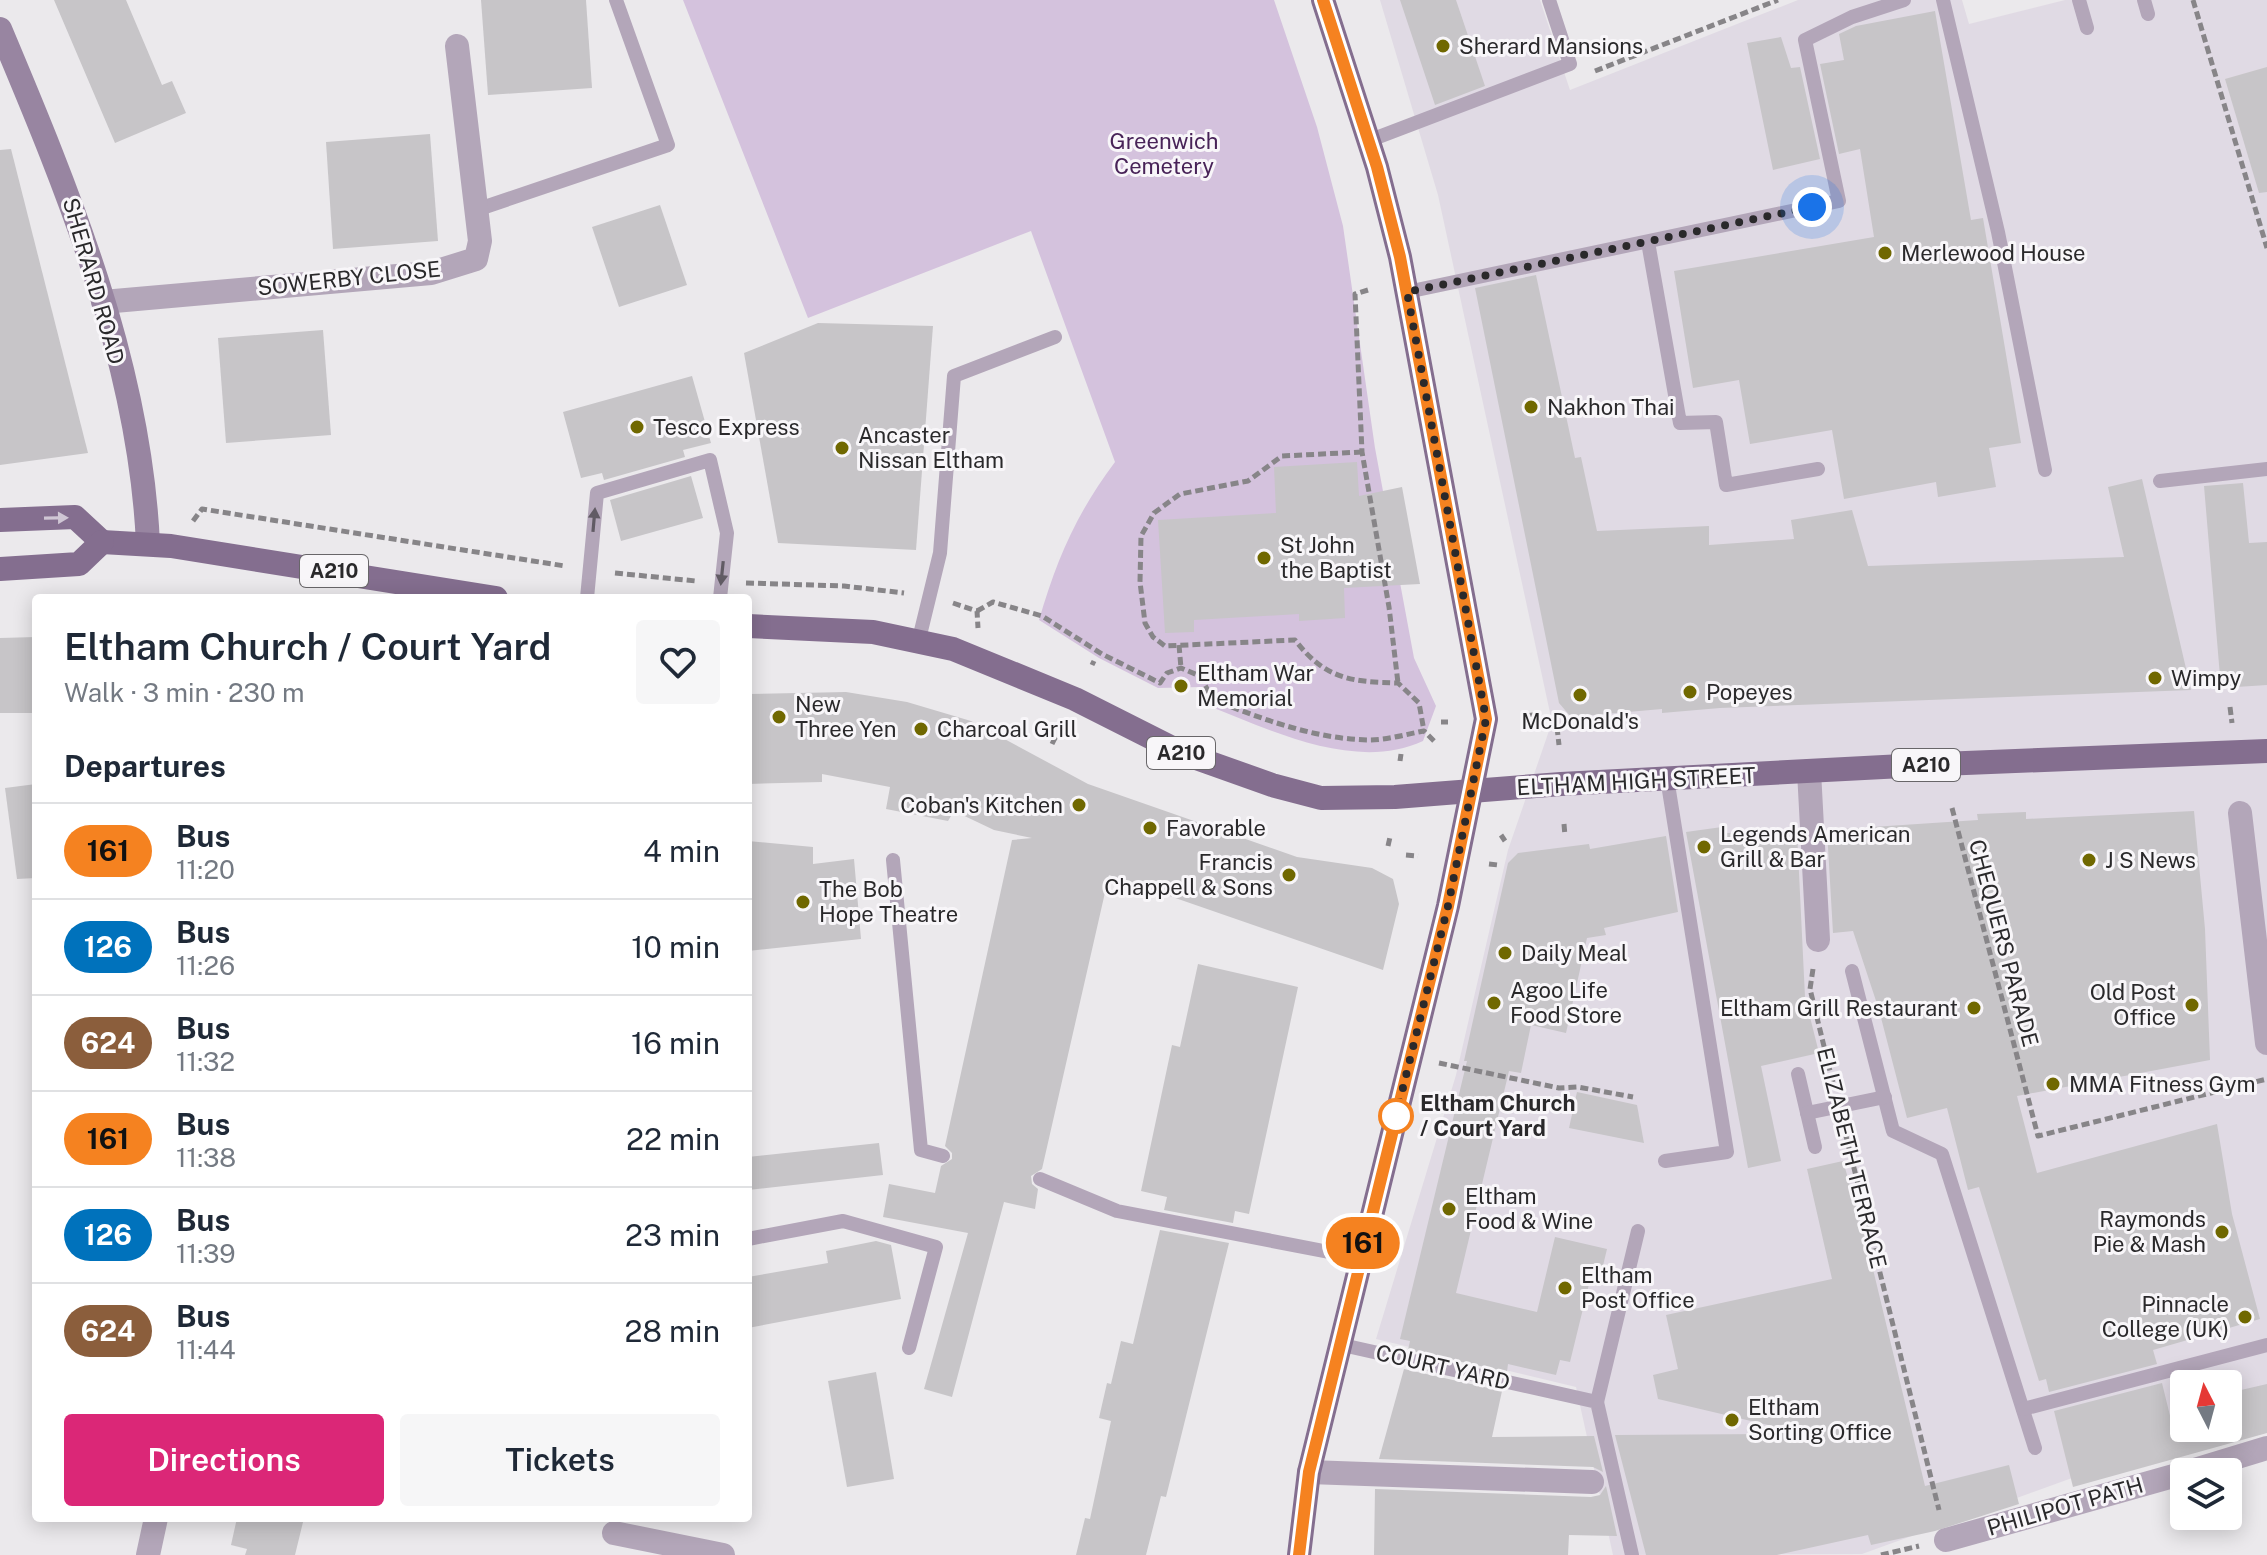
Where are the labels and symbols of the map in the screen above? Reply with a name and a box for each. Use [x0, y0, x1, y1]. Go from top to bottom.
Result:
place label: Sherard Mansions [1459, 33, 1643, 59]
marker: Sherard Mansions [1434, 37, 1452, 55]
park label: Greenwich Cemetery [1110, 128, 1218, 179]
your location [1792, 187, 1832, 227]
street label: SHERARD ROAD [58, 195, 130, 367]
place label: Merlewood House [1901, 240, 2086, 266]
marker: Merlewood House [1876, 244, 1894, 262]
street label: SOWERBY CLOSE [256, 255, 442, 301]
place label: Nakhon Thai [1547, 394, 1675, 420]
marker: Nakhon Thai [1522, 398, 1540, 416]
place label: Tesco Express [653, 414, 800, 440]
marker: Tesco Express [628, 418, 646, 436]
place label: Ancaster Nissan Eltham [858, 422, 1004, 473]
marker: Ancaster Nissan Eltham [833, 439, 851, 457]
one-way arrow [588, 507, 601, 532]
one-way arrow [44, 511, 69, 524]
place label: St John the Baptist [1280, 532, 1392, 583]
marker: St John the Baptist [1255, 549, 1273, 567]
road number: A210 [300, 555, 368, 587]
one-way arrow [716, 561, 729, 586]
place label: Eltham War Memorial [1197, 660, 1314, 711]
place label: Wimpy [2171, 665, 2242, 691]
marker: Wimpy [2146, 669, 2164, 687]
marker: Eltham War Memorial [1172, 677, 1190, 695]
place label: Popeyes [1706, 679, 1793, 705]
marker: Popeyes [1681, 683, 1699, 701]
marker: McDonald's [1571, 686, 1589, 704]
place label: New Three Yen [795, 691, 896, 742]
marker: New Three Yen [770, 708, 788, 726]
place label: McDonald's [1521, 708, 1639, 734]
place label: Charcoal Grill [937, 716, 1077, 742]
marker: Charcoal Grill [912, 720, 930, 738]
road number: A210 [1147, 737, 1215, 769]
road number: A210 [1892, 749, 1960, 781]
street label: ELTHAM HIGH STREET [1516, 762, 1756, 800]
place label: Coban's Kitchen [900, 792, 1063, 818]
marker: Coban's Kitchen [1070, 796, 1088, 814]
place label: Favorable [1166, 815, 1266, 841]
marker: Favorable [1141, 819, 1159, 837]
place label: Legends American Grill & Bar [1720, 821, 1911, 872]
street label: CHEQUERS PARADE [1964, 837, 2044, 1049]
marker: Legends American Grill & Bar [1695, 838, 1713, 856]
place label: J S News [2105, 847, 2196, 873]
place label: Francis Chappell & Sons [1104, 849, 1273, 900]
marker: J S News [2080, 851, 2098, 869]
marker: Francis Chappell & Sons [1280, 866, 1298, 884]
place label: The Bob Hope Theatre [819, 876, 958, 927]
marker: The Bob Hope Theatre [794, 893, 812, 911]
place label: Daily Meal [1521, 940, 1628, 966]
marker: Daily Meal [1496, 944, 1514, 962]
place label: Agoo Life Food Store [1510, 977, 1622, 1028]
place label: Old Post Office [2090, 979, 2176, 1030]
marker: Agoo Life Food Store [1485, 994, 1503, 1012]
place label: Eltham Grill Restaurant [1720, 995, 1958, 1021]
marker: Old Post Office [2183, 996, 2201, 1014]
marker: Eltham Grill Restaurant [1965, 999, 1983, 1017]
street label: ELIZABETH TERRACE [1812, 1045, 1892, 1271]
place label: MMA Fitness Gym [2069, 1071, 2256, 1097]
marker: MMA Fitness Gym [2044, 1075, 2062, 1093]
place label: Eltham Church / Court Yard [1420, 1090, 1576, 1141]
marker: Eltham Church / Court Yard [1379, 1099, 1413, 1133]
place label: Eltham Food & Wine [1465, 1183, 1593, 1234]
marker: Eltham Food & Wine [1440, 1200, 1458, 1218]
place label: Raymonds Pie & Mash [2093, 1206, 2206, 1257]
line badge: 161 [1317, 1217, 1409, 1269]
marker: Raymonds Pie & Mash [2213, 1223, 2231, 1241]
place label: Eltham Post Office [1581, 1262, 1695, 1313]
marker: Eltham Post Office [1556, 1279, 1574, 1297]
place label: Pinnacle College (UK) [2102, 1291, 2229, 1342]
marker: Pinnacle College (UK) [2236, 1308, 2254, 1326]
street label: COURT YARD [1373, 1339, 1513, 1395]
north arrow [2170, 1370, 2242, 1442]
place label: Eltham Sorting Office [1748, 1394, 1892, 1445]
marker: Eltham Sorting Office [1723, 1411, 1741, 1429]
street label: PHILIPOT PATH [1984, 1471, 2146, 1541]

